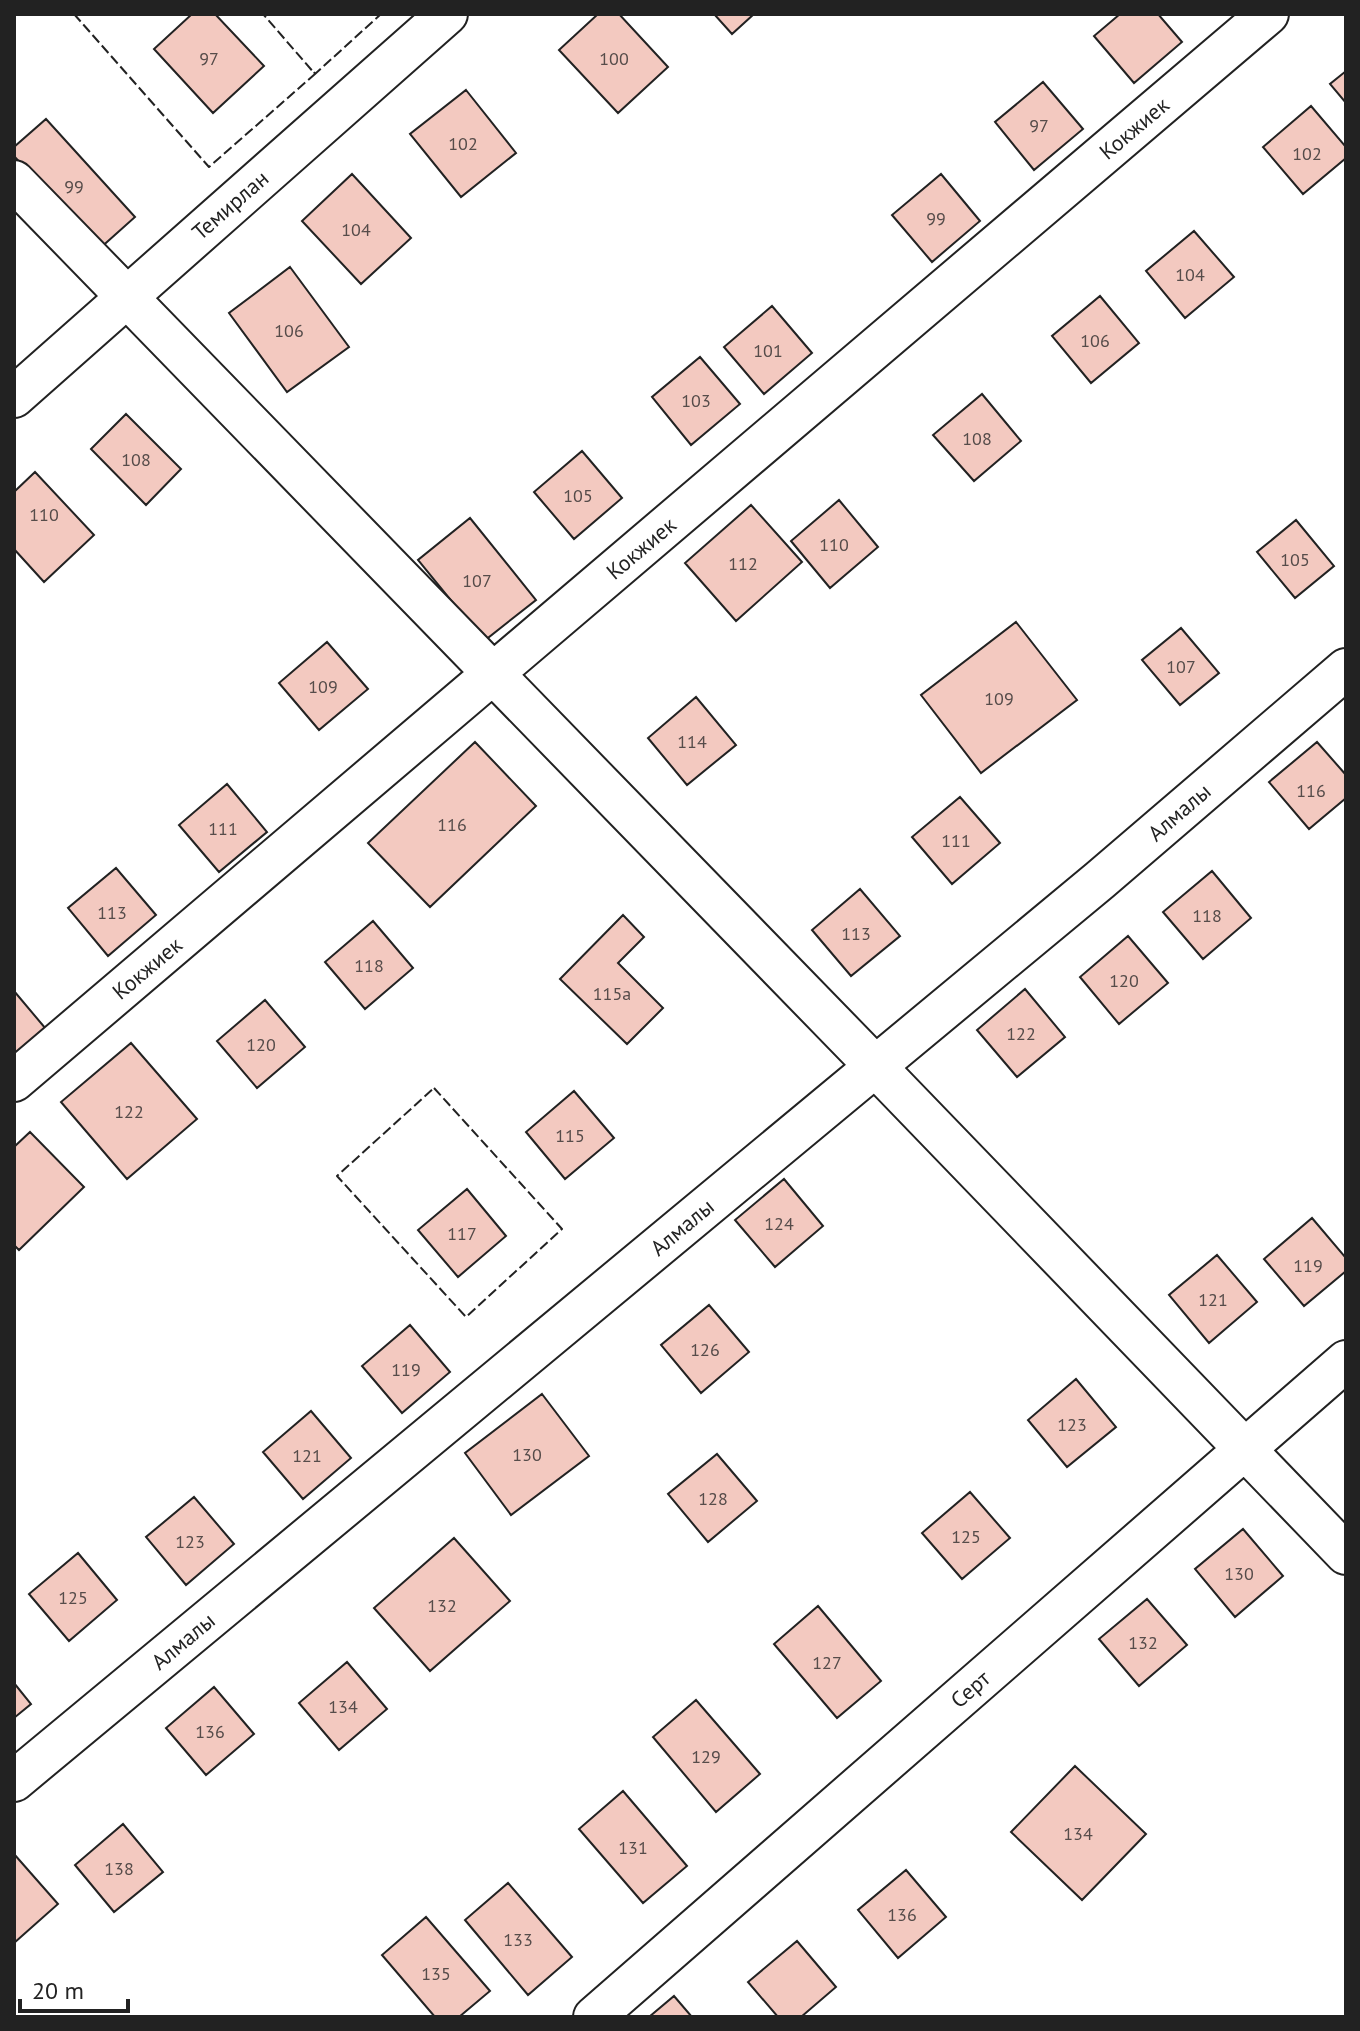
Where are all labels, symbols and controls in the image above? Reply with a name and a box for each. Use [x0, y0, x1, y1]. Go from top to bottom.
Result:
house number: 97 [199, 47, 219, 70]
house number: 100 [599, 47, 629, 70]
street label: Кокжиек [1093, 90, 1175, 165]
house number: 97 [1029, 114, 1049, 137]
house number: 102 [448, 132, 478, 155]
house number: 102 [1292, 142, 1322, 165]
street label: Темирлан [186, 164, 274, 246]
house number: 99 [64, 175, 84, 198]
house number: 99 [926, 207, 946, 230]
house number: 104 [341, 218, 371, 241]
house number: 104 [1175, 263, 1205, 286]
house number: 106 [274, 319, 304, 342]
house number: 106 [1080, 329, 1110, 352]
house number: 101 [753, 339, 783, 362]
house number: 103 [681, 389, 711, 412]
house number: 108 [962, 427, 992, 450]
house number: 108 [121, 448, 151, 471]
house number: 105 [563, 484, 593, 507]
house number: 110 [29, 503, 59, 526]
street label: Кокжиек [600, 510, 682, 585]
house number: 110 [819, 533, 849, 556]
house number: 105 [1280, 548, 1310, 571]
house number: 112 [728, 552, 758, 575]
house number: 107 [462, 569, 492, 592]
house number: 107 [1166, 655, 1196, 678]
house number: 109 [308, 675, 338, 698]
house number: 109 [984, 687, 1014, 710]
house number: 114 [677, 730, 707, 753]
street label: Алмалы [1142, 777, 1216, 847]
house number: 116 [1296, 779, 1326, 802]
house number: 116 [437, 813, 467, 836]
house number: 111 [208, 817, 238, 840]
house number: 111 [941, 829, 971, 852]
house number: 113 [97, 901, 127, 924]
house number: 118 [1192, 904, 1222, 927]
house number: 113 [841, 922, 871, 945]
street label: Кокжиек [106, 930, 188, 1005]
house number: 118 [354, 954, 384, 977]
house number: 120 [1109, 969, 1139, 992]
house number: 115а [593, 982, 631, 1005]
house number: 122 [1006, 1022, 1036, 1045]
house number: 120 [246, 1033, 276, 1056]
house number: 122 [114, 1100, 144, 1123]
house number: 115 [555, 1124, 585, 1147]
street label: Алмалы [644, 1192, 720, 1262]
house number: 124 [764, 1212, 794, 1235]
house number: 117 [447, 1222, 477, 1245]
house number: 119 [1293, 1254, 1323, 1277]
house number: 121 [1198, 1288, 1228, 1311]
house number: 126 [690, 1338, 720, 1361]
house number: 119 [391, 1358, 421, 1381]
house number: 123 [1057, 1413, 1087, 1436]
house number: 130 [512, 1443, 542, 1466]
house number: 121 [292, 1444, 322, 1467]
house number: 128 [698, 1487, 728, 1510]
house number: 125 [951, 1525, 981, 1548]
house number: 123 [175, 1530, 205, 1553]
house number: 130 [1224, 1562, 1254, 1585]
house number: 125 [58, 1586, 88, 1609]
house number: 132 [427, 1594, 457, 1617]
street label: Алмалы [145, 1606, 221, 1676]
house number: 132 [1128, 1631, 1158, 1654]
house number: 127 [812, 1651, 842, 1674]
street label: Серт [944, 1664, 996, 1714]
house number: 134 [328, 1695, 358, 1718]
house number: 136 [195, 1720, 225, 1743]
house number: 129 [691, 1745, 721, 1768]
house number: 134 [1063, 1822, 1093, 1845]
house number: 131 [618, 1836, 648, 1859]
house number: 138 [104, 1857, 134, 1880]
house number: 136 [887, 1903, 917, 1926]
house number: 133 [503, 1928, 533, 1951]
house number: 135 [421, 1962, 451, 1985]
scale bar [20, 1963, 128, 2013]
text: 20 m [32, 1975, 84, 2006]

